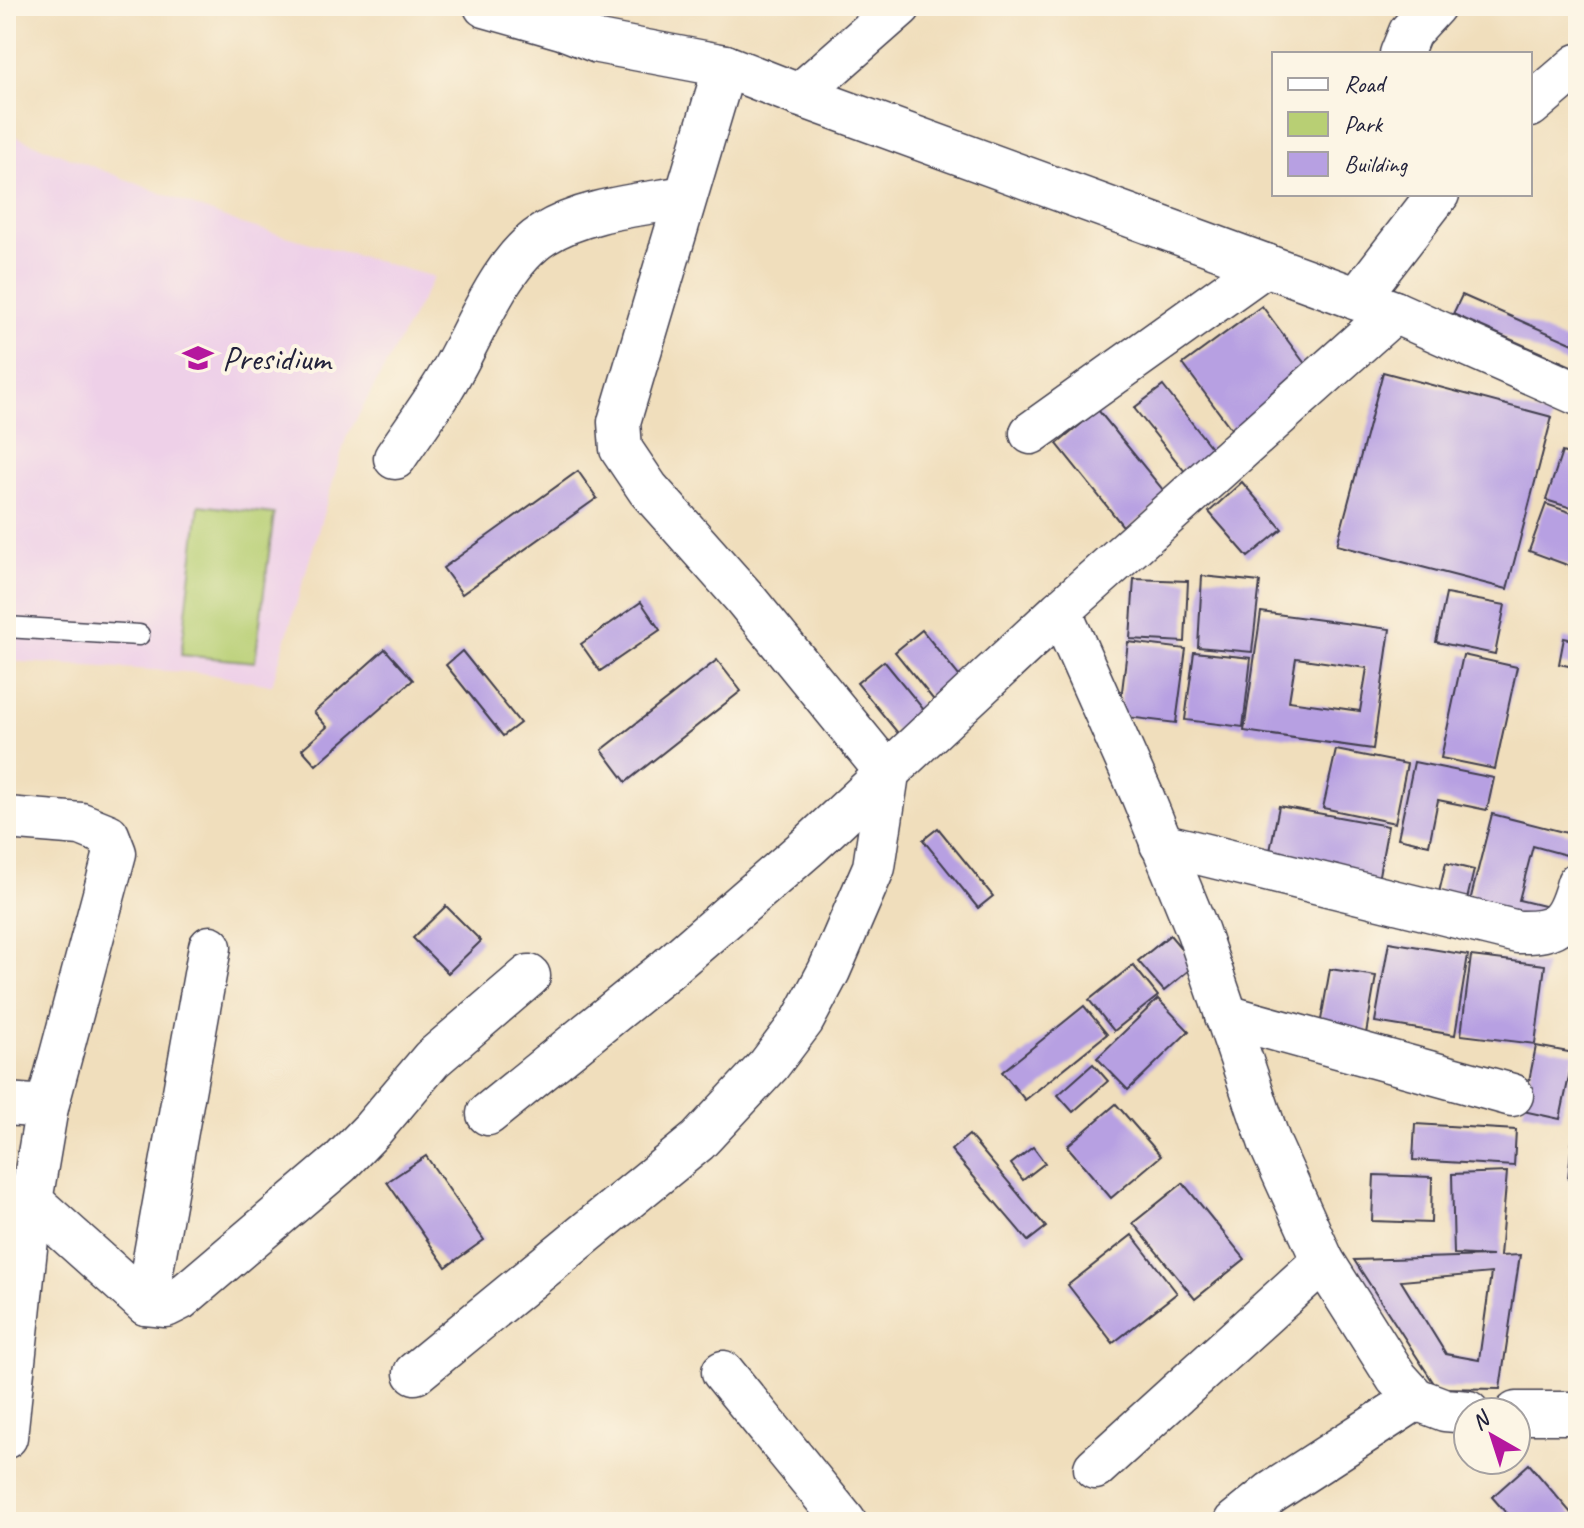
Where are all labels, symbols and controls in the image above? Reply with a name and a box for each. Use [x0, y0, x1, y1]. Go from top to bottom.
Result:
legend [1272, 52, 1532, 196]
text: Road [1344, 69, 1388, 99]
text: Park [1344, 109, 1384, 139]
text: Building [1344, 149, 1409, 179]
place label: Presidium [222, 337, 333, 380]
school or university icon: Presidium [181, 341, 215, 375]
north arrow [1452, 1396, 1532, 1476]
text: N [1466, 1404, 1497, 1436]

